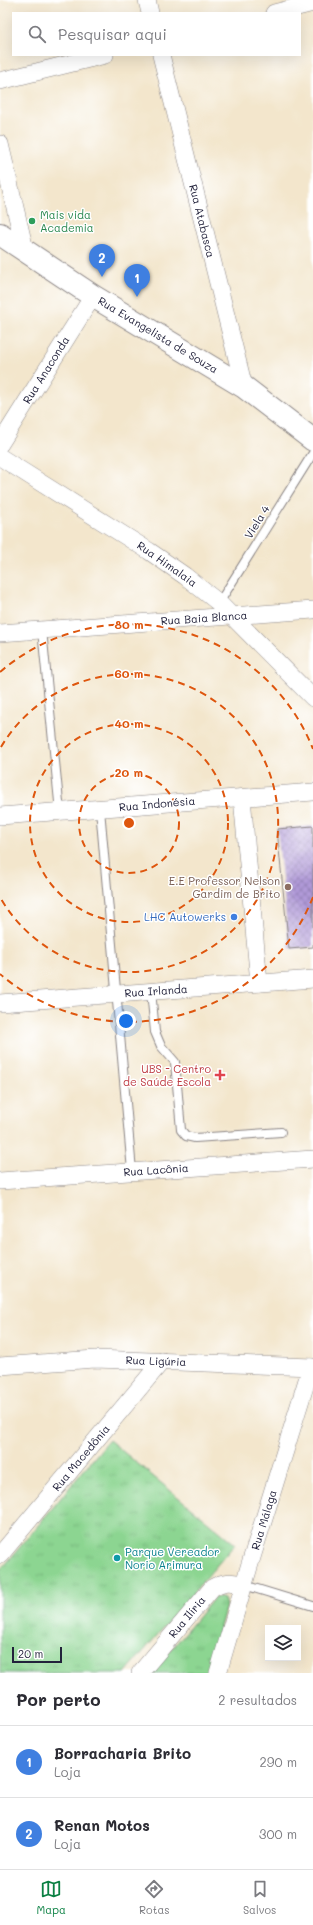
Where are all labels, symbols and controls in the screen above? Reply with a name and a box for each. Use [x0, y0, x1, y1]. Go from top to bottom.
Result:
search box [12, 12, 301, 56]
icon: search [26, 23, 48, 45]
text: Pesquisar aqui [58, 24, 167, 44]
street label: Rua Atabasca [186, 183, 219, 259]
place label: Mais vida Academia [40, 207, 94, 235]
marker: Mais vida Academia [27, 216, 37, 226]
pin: 2 [89, 244, 115, 277]
pin: 1 [124, 264, 150, 297]
street label: Rua Evangelista de Souza [96, 293, 221, 376]
street label: Rua Anaconda [19, 333, 72, 406]
street label: Viela 4 [240, 502, 273, 541]
street label: Rua Himalaia [134, 537, 200, 590]
street label: Rua Baia Blanca [160, 607, 248, 628]
text: 80 m [114, 616, 144, 632]
text: 60 m [115, 665, 143, 681]
text: 40 m [114, 715, 144, 731]
text: 20 m [115, 764, 143, 780]
street label: Rua Indonésia [118, 793, 196, 814]
centre of rings [122, 816, 136, 830]
place label: E.E Professor Nelson Gardim de Brito [169, 873, 280, 901]
marker: E.E Professor Nelson Gardim de Brito [283, 882, 293, 892]
place label: LHC Autowerks [144, 909, 226, 924]
marker: LHC Autowerks [229, 912, 239, 922]
street label: Rua Irlanda [124, 981, 188, 1000]
your location [116, 1011, 136, 1031]
place label: UBS - Centro de Saúde Escola [123, 1061, 211, 1089]
marker: UBS - Centro de Saúde Escola [214, 1069, 226, 1081]
street label: Rua Lacônia [123, 1160, 189, 1179]
street label: Rua Ligúria [125, 1352, 187, 1369]
street label: Rua Macedônia [48, 1421, 113, 1494]
street label: Rua Málaga [247, 1488, 280, 1552]
place label: Parque Vereador Norio Arimura [125, 1544, 220, 1572]
marker: Parque Vereador Norio Arimura [112, 1553, 122, 1563]
street label: Rua Ilíria [165, 1593, 209, 1641]
map controls [265, 1625, 301, 1661]
button: layers [265, 1625, 301, 1661]
scale bar [12, 1645, 62, 1664]
text: 20 m [18, 1646, 43, 1661]
text: Por perto [16, 1688, 100, 1710]
text: 2 resultados [218, 1691, 297, 1708]
text: Borracharia Brito [54, 1743, 191, 1763]
text: 1 [26, 1753, 32, 1770]
text: 290 m [260, 1753, 297, 1770]
text: Loja [54, 1763, 81, 1780]
text: Renan Motos [54, 1815, 150, 1835]
text: 2 [25, 1825, 33, 1842]
text: 300 m [259, 1825, 297, 1842]
text: Loja [54, 1835, 81, 1852]
tab: Mapa [37, 1878, 66, 1917]
tab: Rotas [139, 1878, 170, 1917]
tab: Salvos [243, 1878, 276, 1917]

